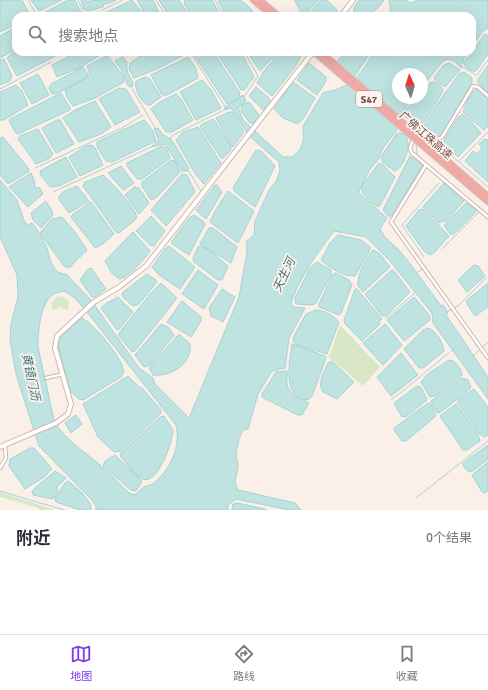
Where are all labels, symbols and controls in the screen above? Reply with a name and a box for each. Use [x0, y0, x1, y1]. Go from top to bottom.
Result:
search box [12, 12, 476, 56]
icon: search [26, 23, 48, 45]
text: 搜索地点 [58, 27, 118, 45]
north arrow [392, 68, 428, 104]
road number: S47 [356, 91, 382, 107]
street label: 广佛江珠高速 [397, 109, 455, 162]
water label: 天生河 [270, 254, 300, 295]
water label: 黄镜门沥 [18, 352, 43, 404]
text: 附近 [16, 528, 50, 549]
text: 0个结果 [426, 530, 472, 546]
tab: 地图 [70, 643, 92, 683]
tab: 路线 [233, 643, 255, 683]
tab: 收藏 [396, 643, 418, 683]

